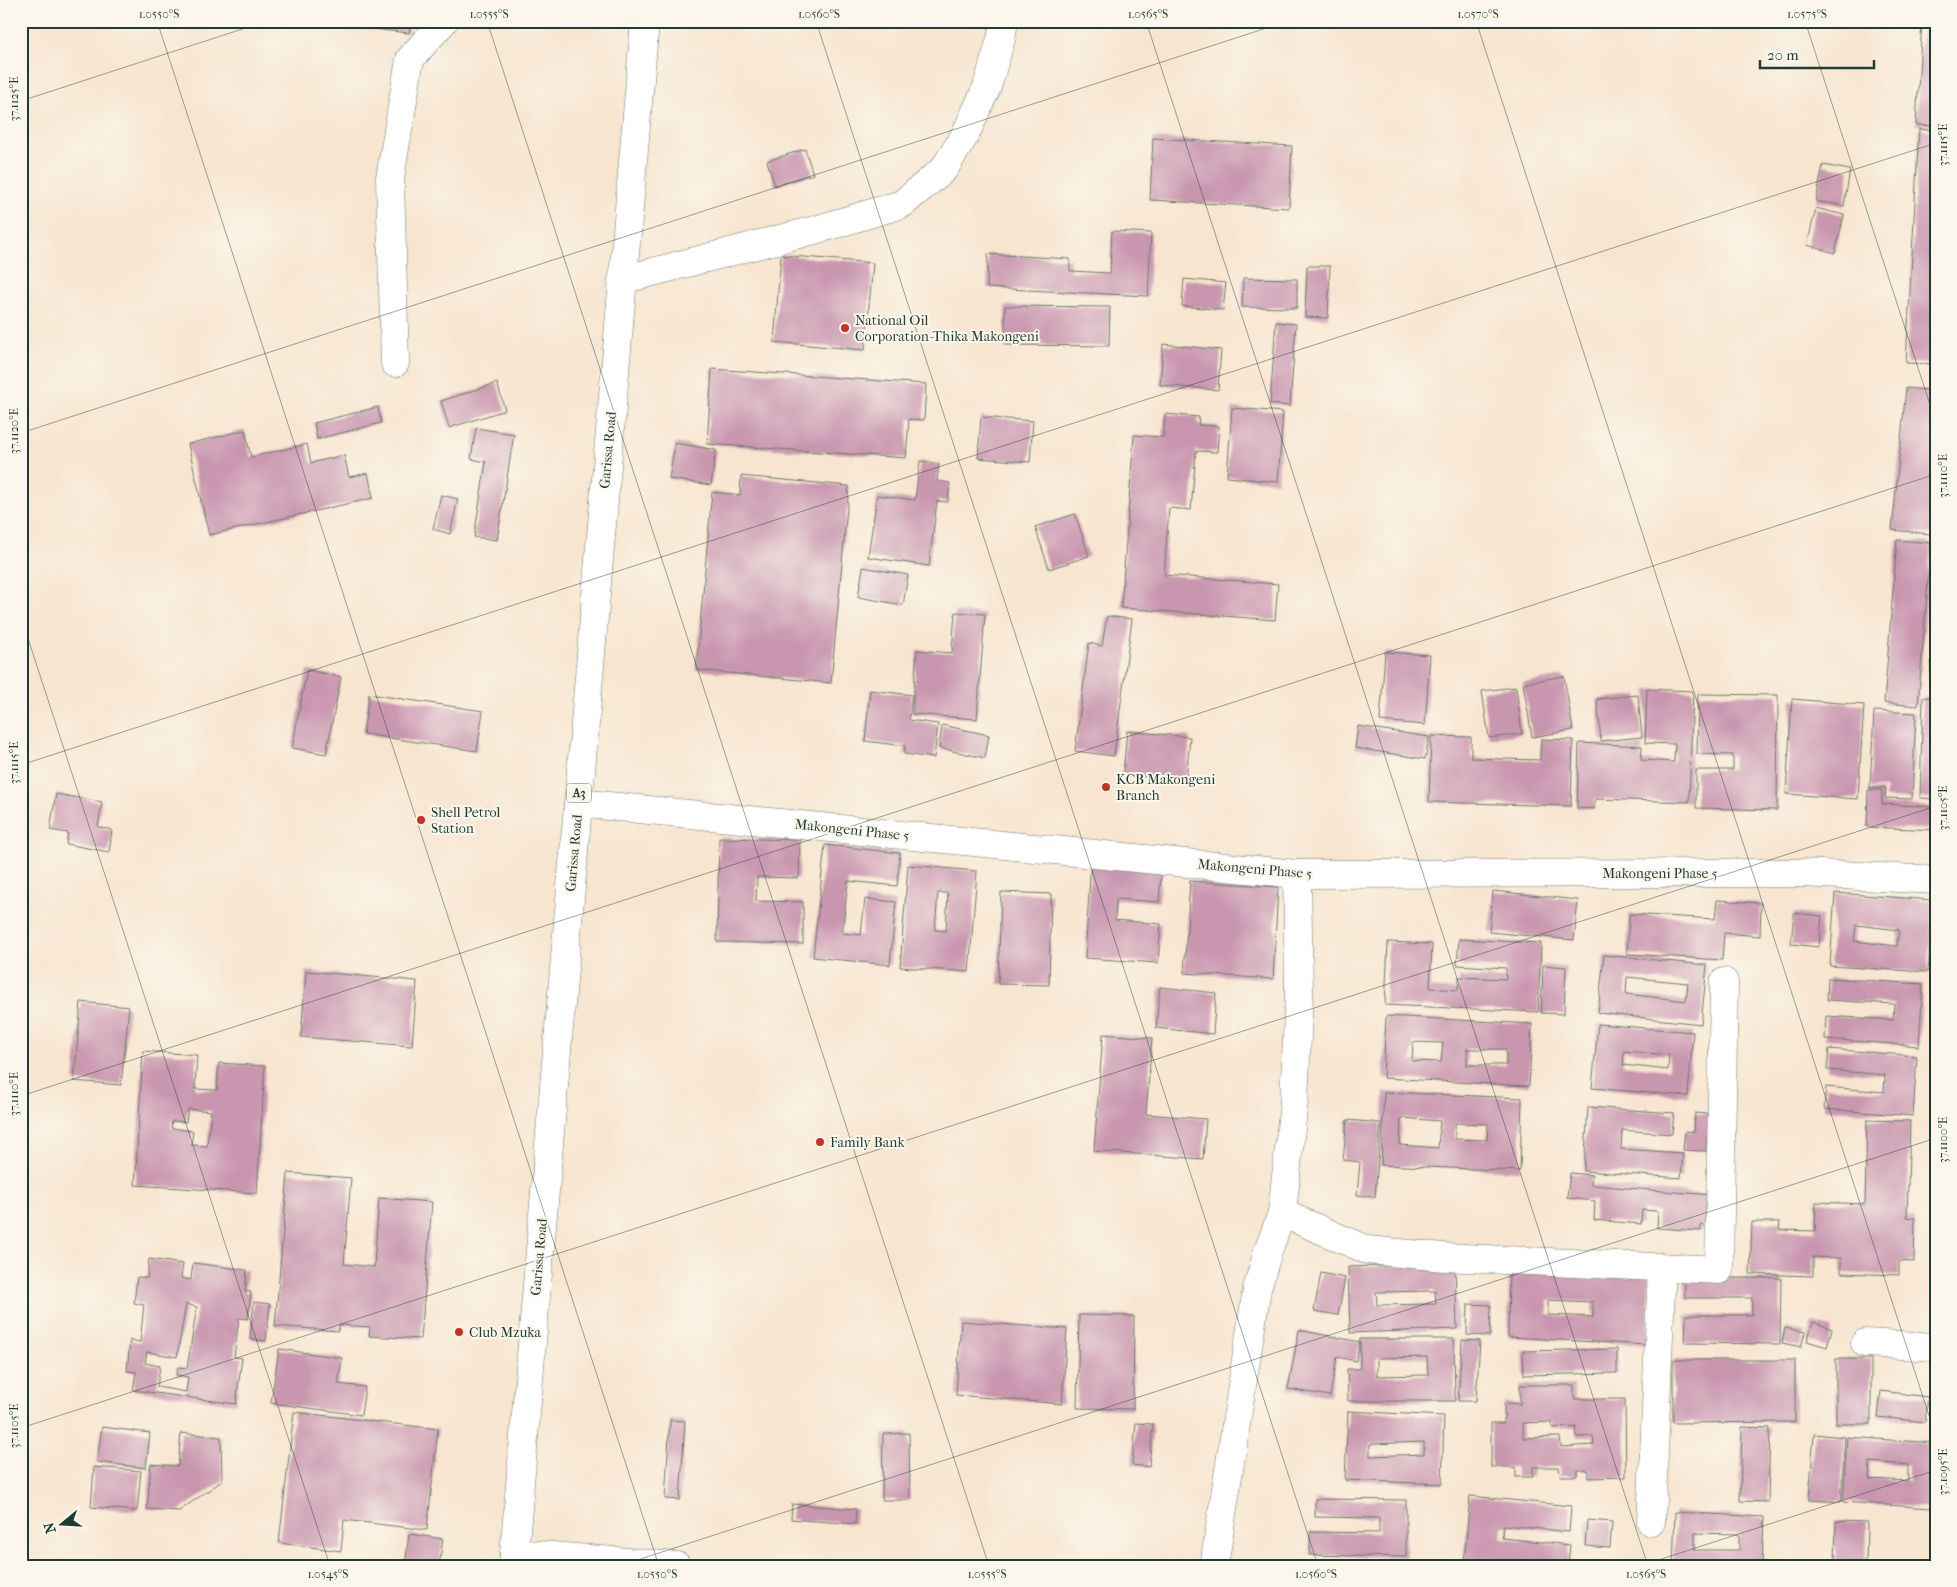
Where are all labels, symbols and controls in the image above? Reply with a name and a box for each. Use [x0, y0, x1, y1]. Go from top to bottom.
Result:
text: 1.0550°S [139, 7, 179, 21]
text: 1.0555°S [469, 7, 509, 21]
text: 1.0560°S [798, 7, 840, 21]
text: 1.0565°S [1128, 7, 1168, 21]
text: 1.0570°S [1457, 7, 1499, 21]
text: 1.0575°S [1787, 7, 1827, 21]
scale bar [1760, 38, 1873, 70]
text: 20 m [1767, 46, 1799, 64]
text: 37.1125°E [7, 77, 21, 121]
text: 37.1115°E [1936, 124, 1950, 166]
place label: National Oil Corporation-Thika Makongeni [855, 312, 1039, 345]
marker: National Oil Corporation-Thika Makongeni [839, 322, 851, 334]
text: 37.1120°E [7, 408, 21, 454]
street label: Garissa Road [596, 410, 620, 489]
text: 37.1110°E [1936, 454, 1950, 498]
text: 37.1115°E [7, 742, 21, 784]
place label: KCB Makongeni Branch [1116, 771, 1215, 804]
marker: KCB Makongeni Branch [1100, 781, 1112, 793]
road number: A3 [566, 784, 592, 802]
text: 37.1105°E [1936, 786, 1950, 830]
place label: Shell Petrol Station [431, 804, 501, 837]
street label: Garissa Road [562, 813, 586, 892]
marker: Shell Petrol Station [415, 814, 427, 826]
street label: Makongeni Phase 5 [794, 816, 910, 844]
street label: Makongeni Phase 5 [1197, 856, 1313, 882]
street label: Makongeni Phase 5 [1603, 865, 1718, 882]
text: 37.1110°E [7, 1072, 21, 1116]
text: 37.1100°E [1936, 1117, 1950, 1163]
place label: Family Bank [830, 1134, 905, 1151]
marker: Family Bank [814, 1136, 826, 1148]
street label: Garissa Road [527, 1217, 551, 1296]
place label: Club Mzuka [469, 1324, 541, 1341]
marker: Club Mzuka [453, 1326, 465, 1338]
text: 37.1105°E [7, 1404, 21, 1448]
text: 37.1095°E [1936, 1449, 1950, 1495]
north arrow [38, 1500, 88, 1550]
text: N [40, 1520, 60, 1536]
text: 1.0545°S [308, 1567, 348, 1581]
text: 1.0550°S [637, 1567, 677, 1581]
text: 1.0555°S [967, 1567, 1007, 1581]
text: 1.0560°S [1295, 1567, 1337, 1581]
text: 1.0565°S [1626, 1567, 1666, 1581]

